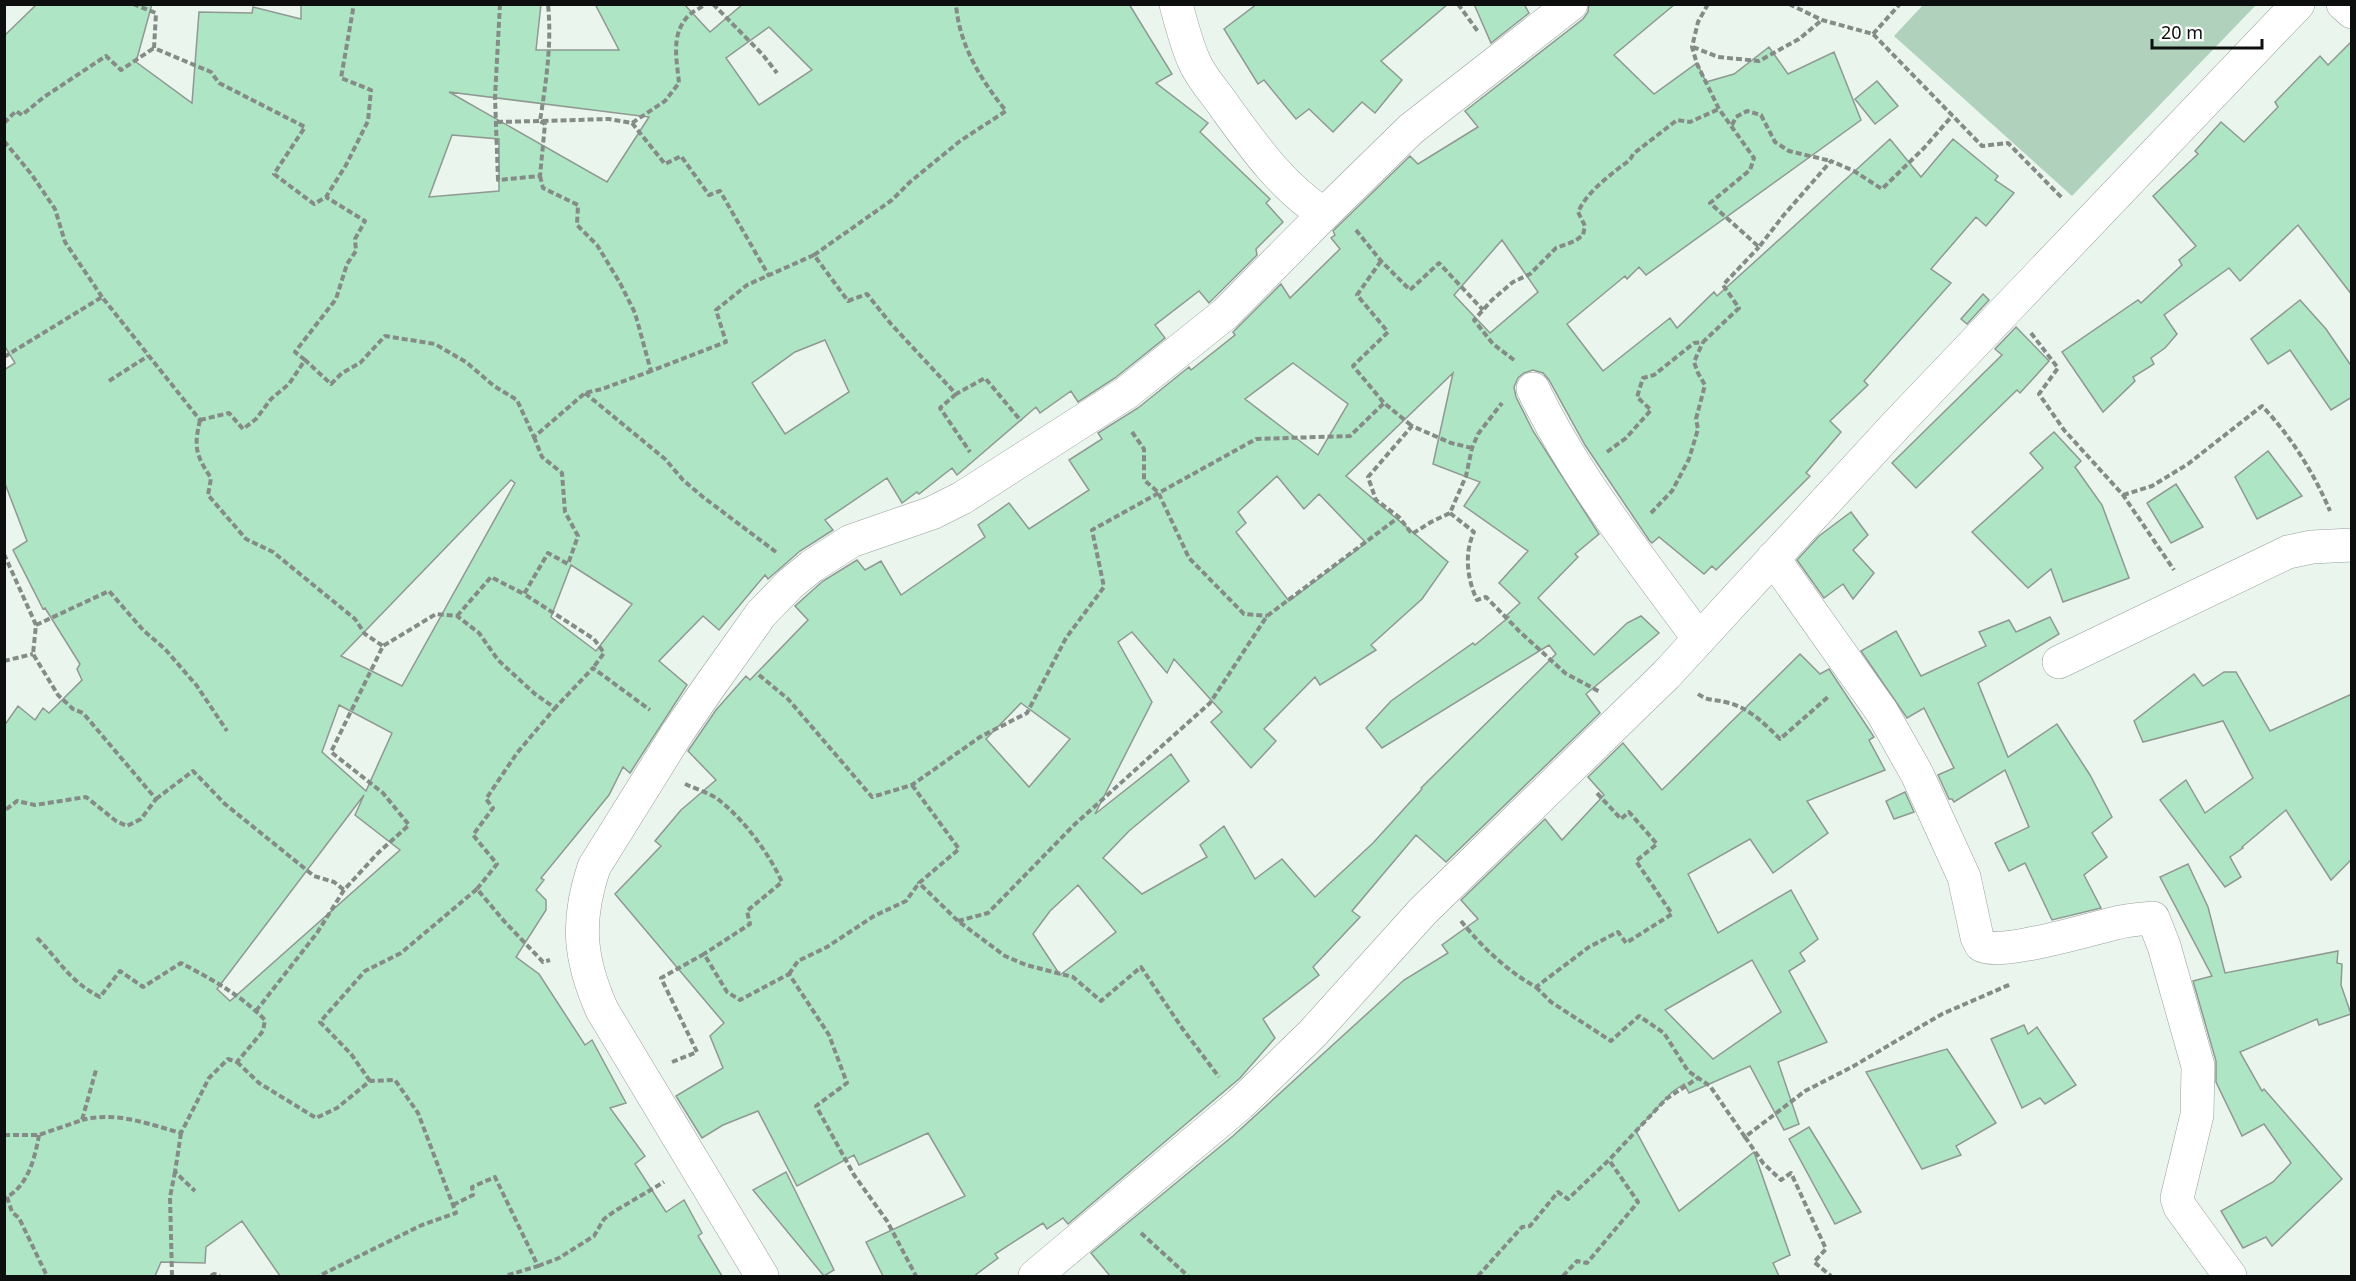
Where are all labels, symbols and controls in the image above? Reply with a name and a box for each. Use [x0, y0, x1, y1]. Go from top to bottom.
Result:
scale bar [2152, 12, 2262, 50]
text: 20 m [2161, 20, 2203, 44]

